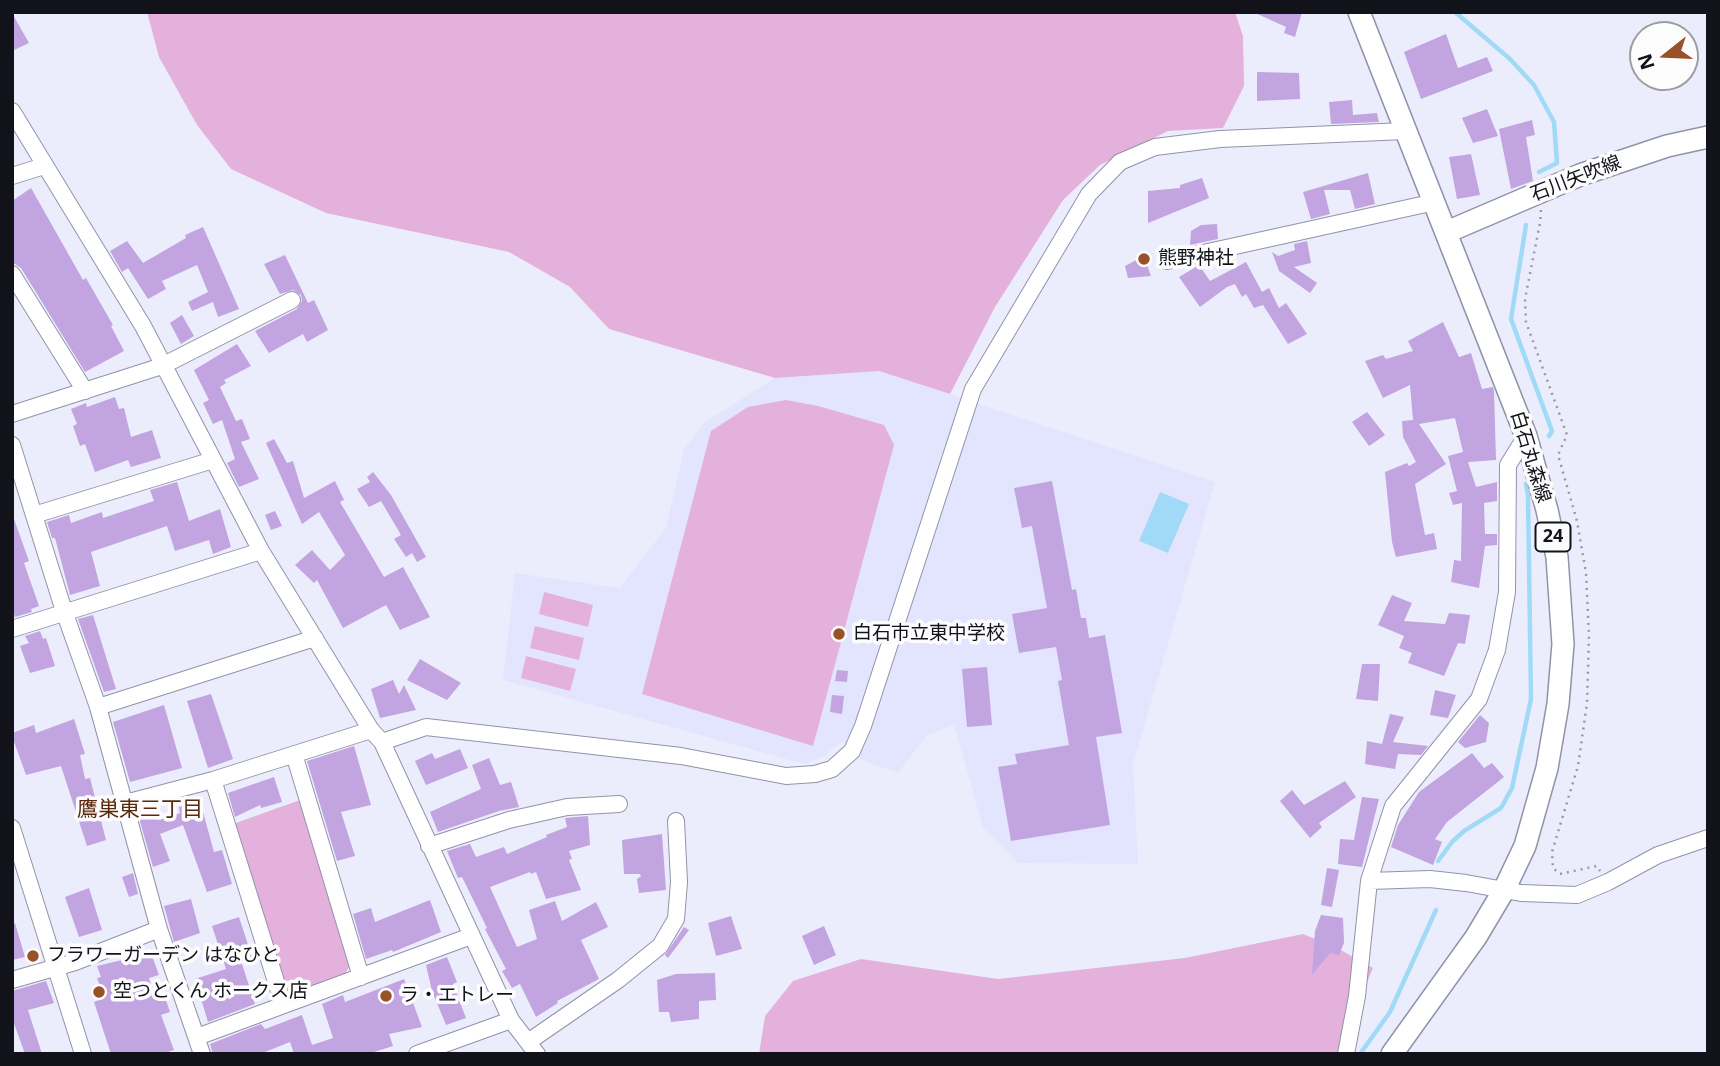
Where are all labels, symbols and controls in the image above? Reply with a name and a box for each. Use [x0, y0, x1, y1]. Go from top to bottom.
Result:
north arrow [1629, 21, 1699, 91]
text: N [1631, 51, 1661, 73]
street label: 石川矢吹線 [1528, 151, 1624, 207]
place label: 熊野神社 [1158, 248, 1234, 270]
marker: 熊野神社 [1136, 251, 1152, 267]
street label: 白石丸森線 [1505, 408, 1555, 506]
road number: 24 [1536, 522, 1570, 552]
place label: 白石市立東中学校 [853, 623, 1005, 645]
marker: 白石市立東中学校 [831, 626, 847, 642]
district label: 鷹巣東三丁目 [77, 797, 203, 823]
place label: フラワーガーデン はなひと [47, 945, 280, 967]
marker: フラワーガーデン はなひと [25, 948, 41, 964]
place label: 空つとくん ホークス店 [113, 981, 308, 1003]
marker: 空つとくん ホークス店 [91, 984, 107, 1000]
place label: ラ・エトレー [400, 985, 514, 1007]
marker: ラ・エトレー [378, 988, 394, 1004]

